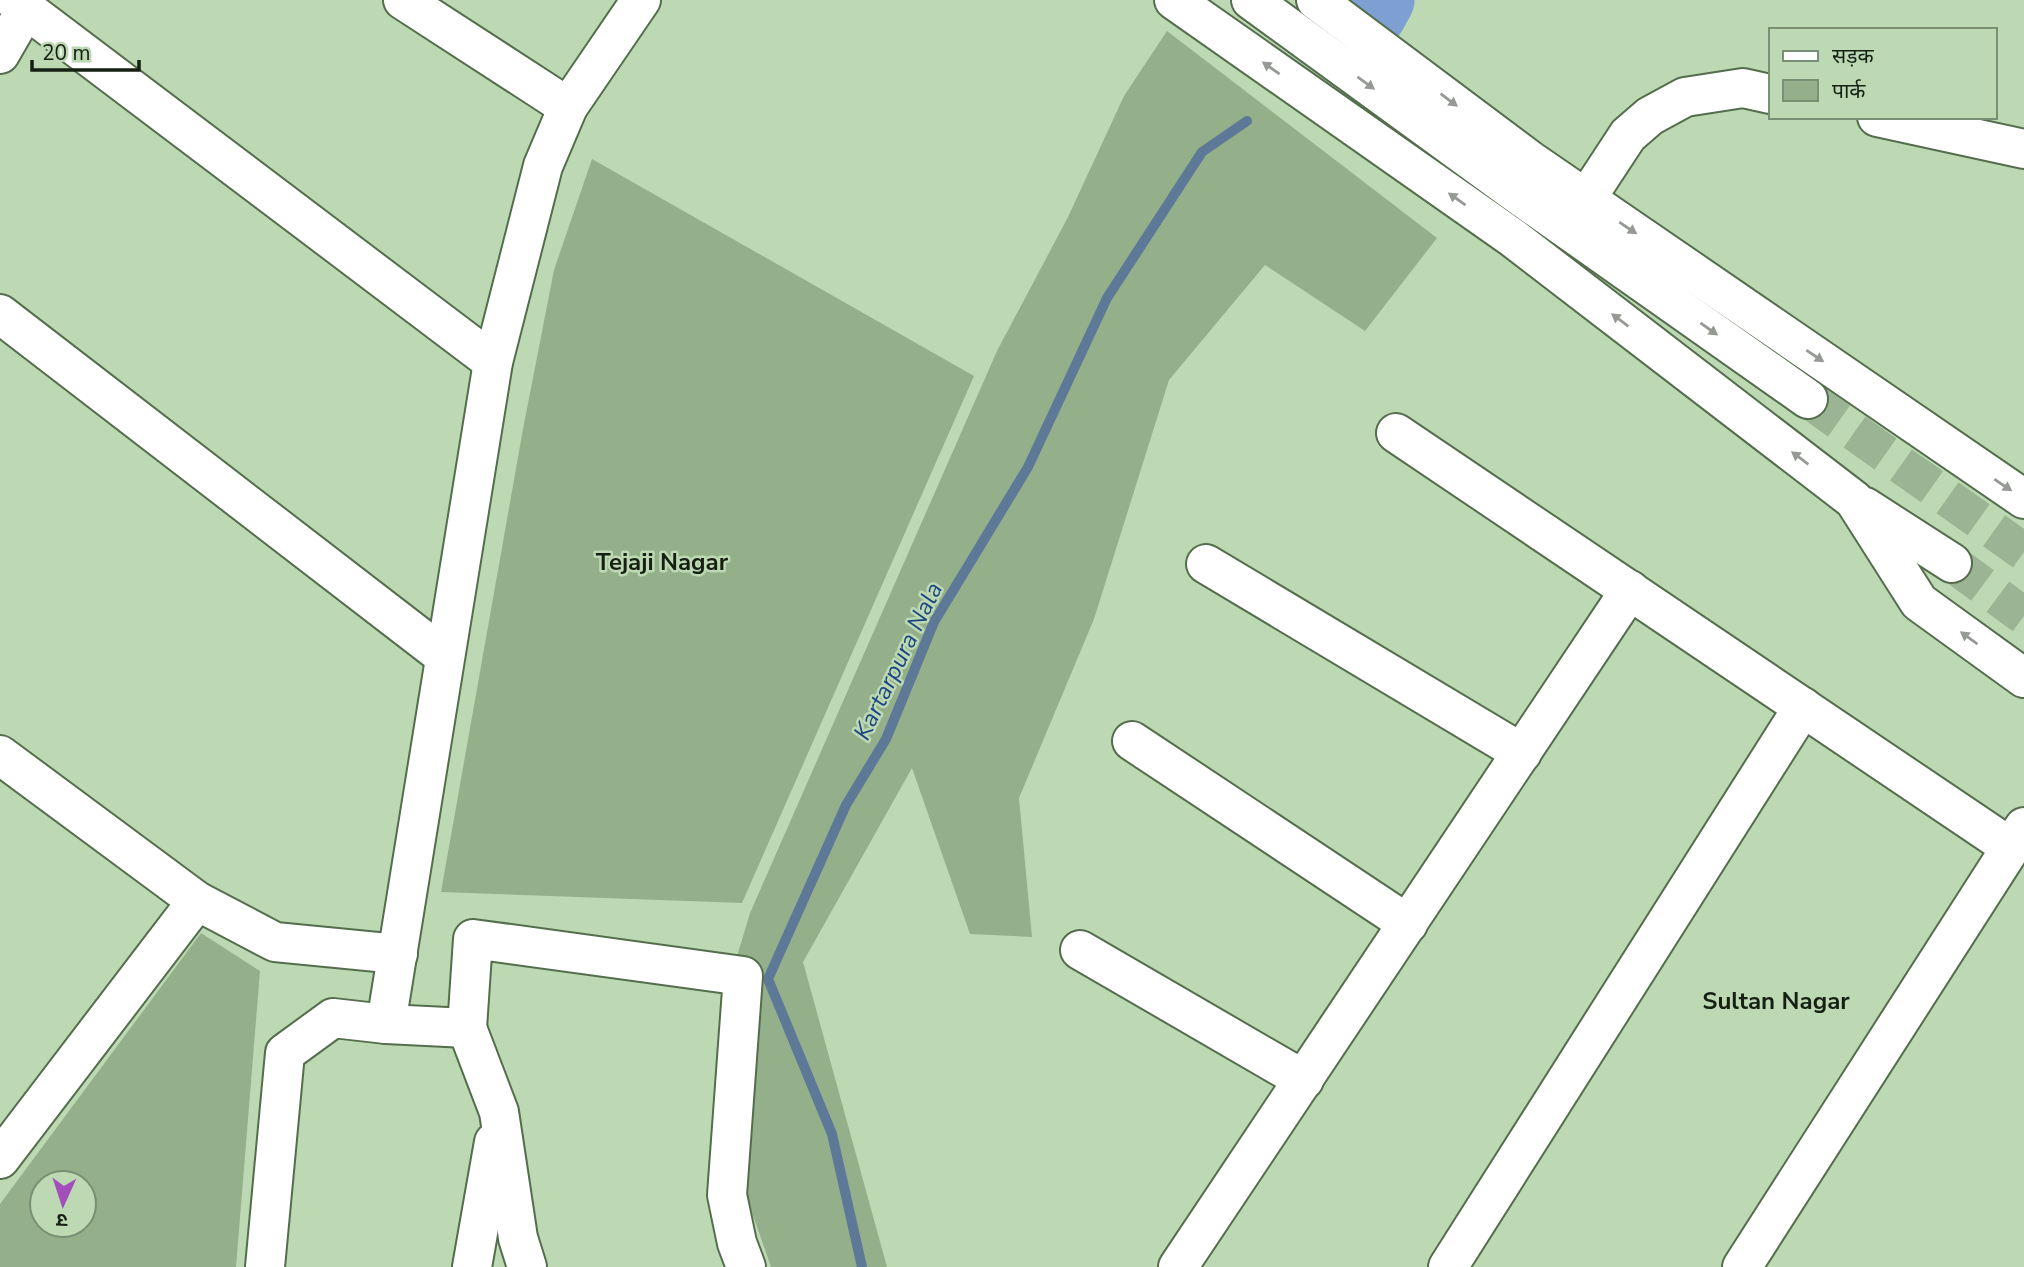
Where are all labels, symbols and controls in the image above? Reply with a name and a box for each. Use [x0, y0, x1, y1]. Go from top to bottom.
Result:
scale bar [32, 28, 138, 72]
legend [1769, 28, 1996, 119]
text: 20 m [42, 39, 91, 67]
text: सड़क [1832, 42, 1874, 70]
one-way arrow [1262, 61, 1280, 75]
one-way arrow [1357, 76, 1375, 90]
text: पार्क [1832, 77, 1866, 105]
one-way arrow [1440, 92, 1458, 106]
one-way arrow [1448, 192, 1466, 206]
one-way arrow [1618, 221, 1637, 234]
one-way arrow [1610, 313, 1629, 327]
one-way arrow [1700, 322, 1718, 336]
one-way arrow [1806, 349, 1824, 363]
one-way arrow [1792, 451, 1810, 466]
one-way arrow [1994, 478, 2012, 492]
district label: Tejaji Nagar [596, 546, 729, 578]
water label: Kartarpura Nala [846, 577, 950, 745]
one-way arrow [1960, 631, 1978, 645]
district label: Sultan Nagar [1702, 985, 1850, 1017]
north arrow [28, 1169, 98, 1239]
text: उ [55, 1207, 68, 1233]

